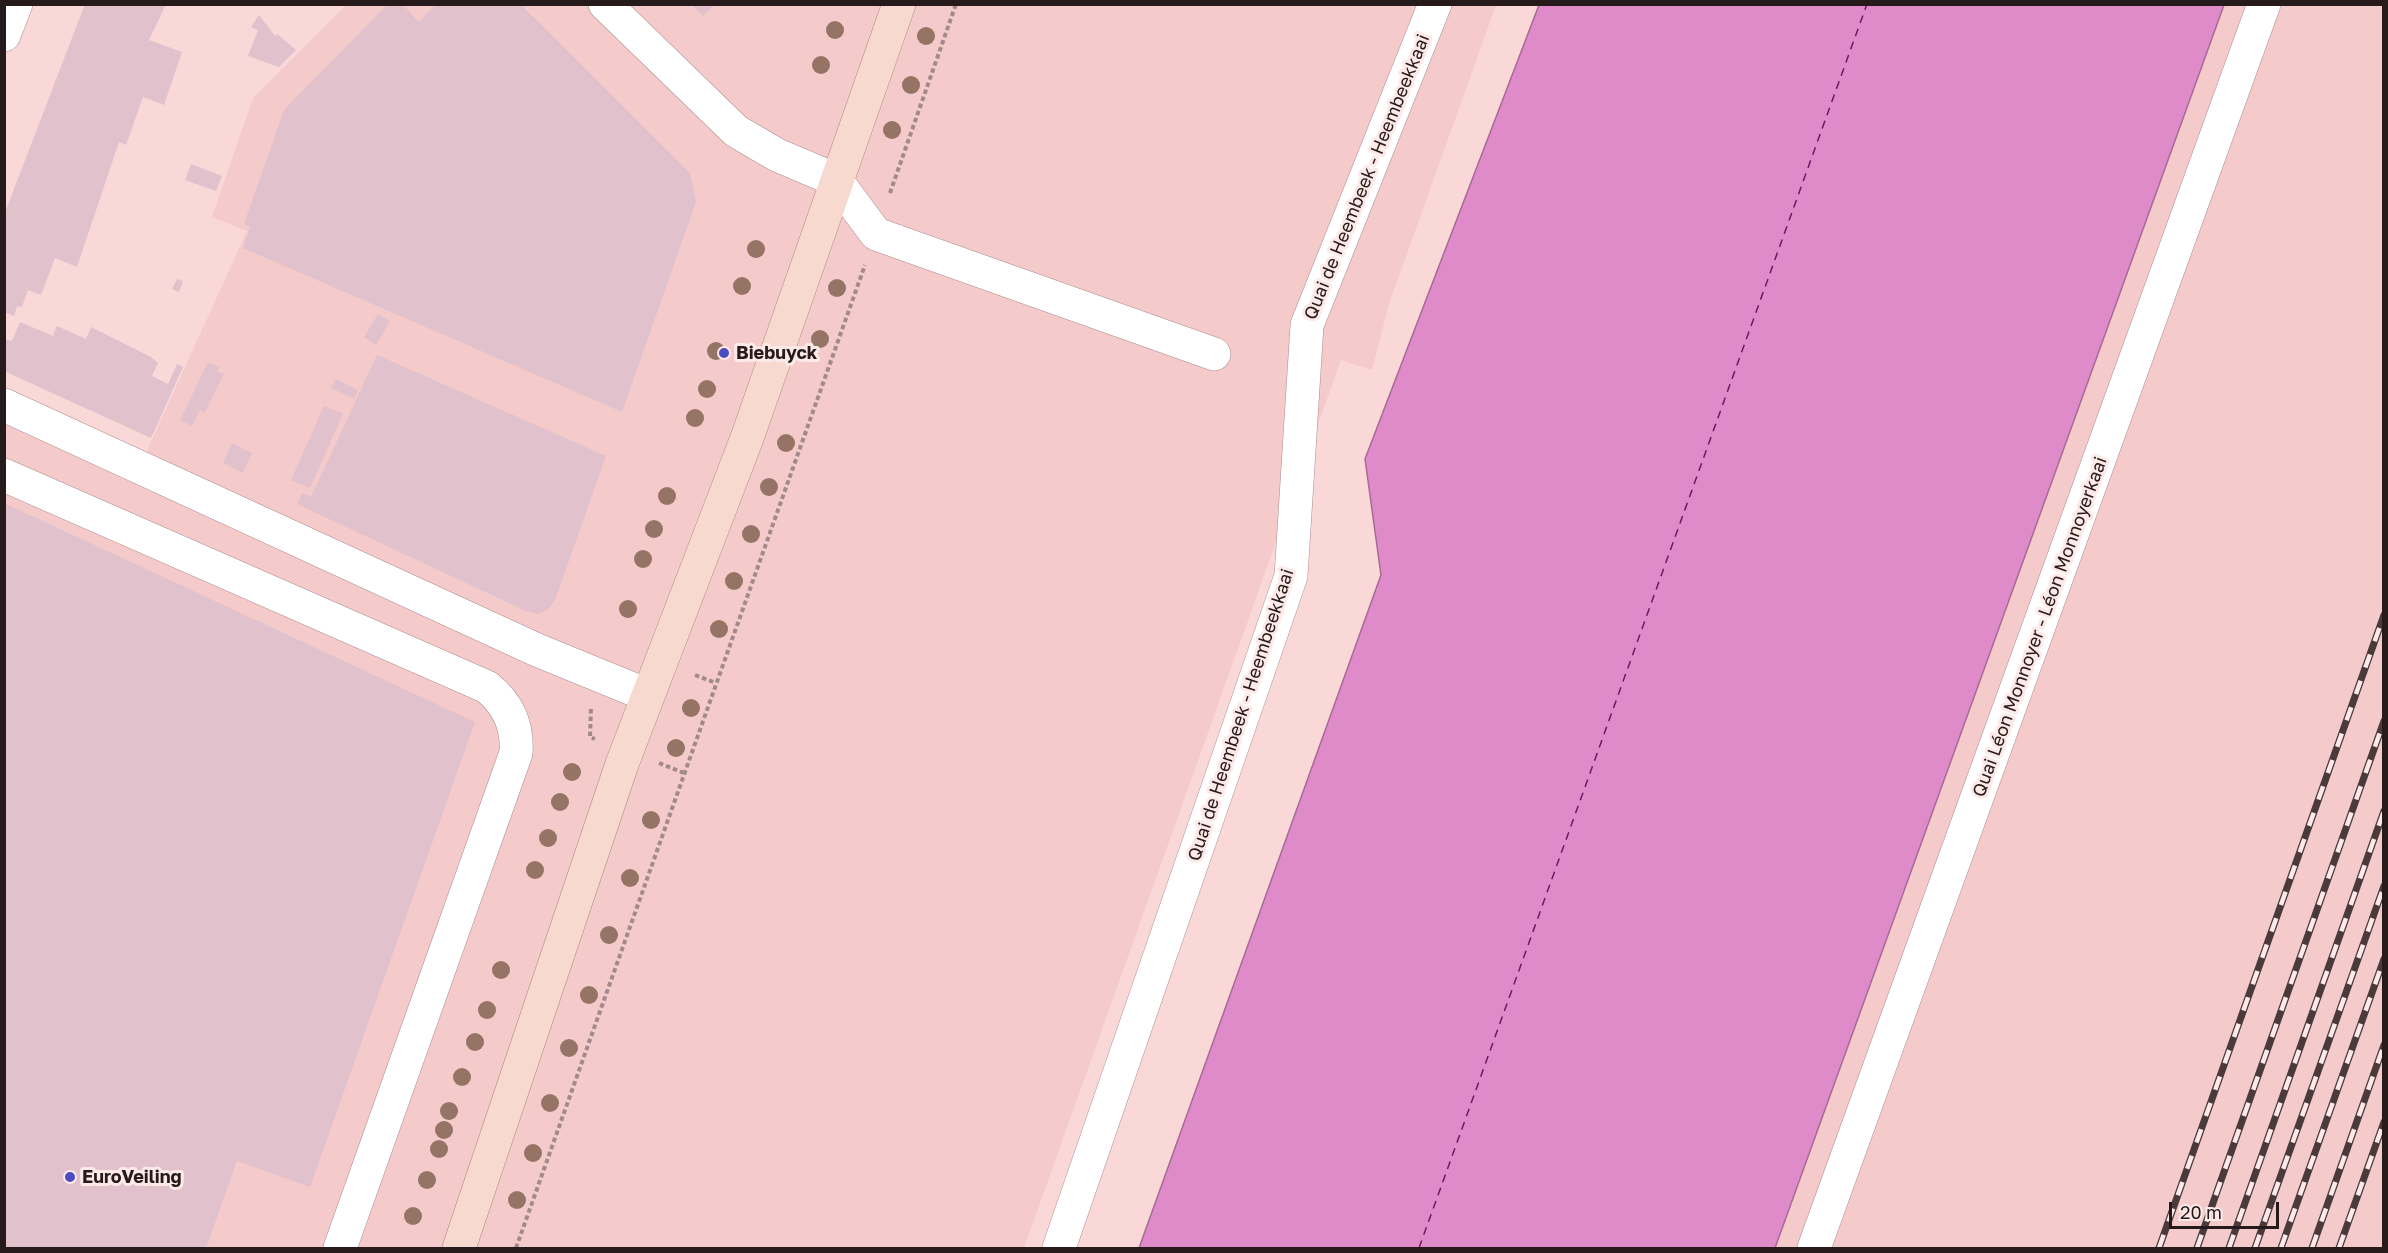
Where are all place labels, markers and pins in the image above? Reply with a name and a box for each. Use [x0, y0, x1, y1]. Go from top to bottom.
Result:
place label: Biebuyck [736, 342, 817, 364]
marker: Biebuyck [717, 346, 731, 360]
place label: EuroVeiling [82, 1166, 182, 1188]
marker: EuroVeiling [63, 1170, 77, 1184]

